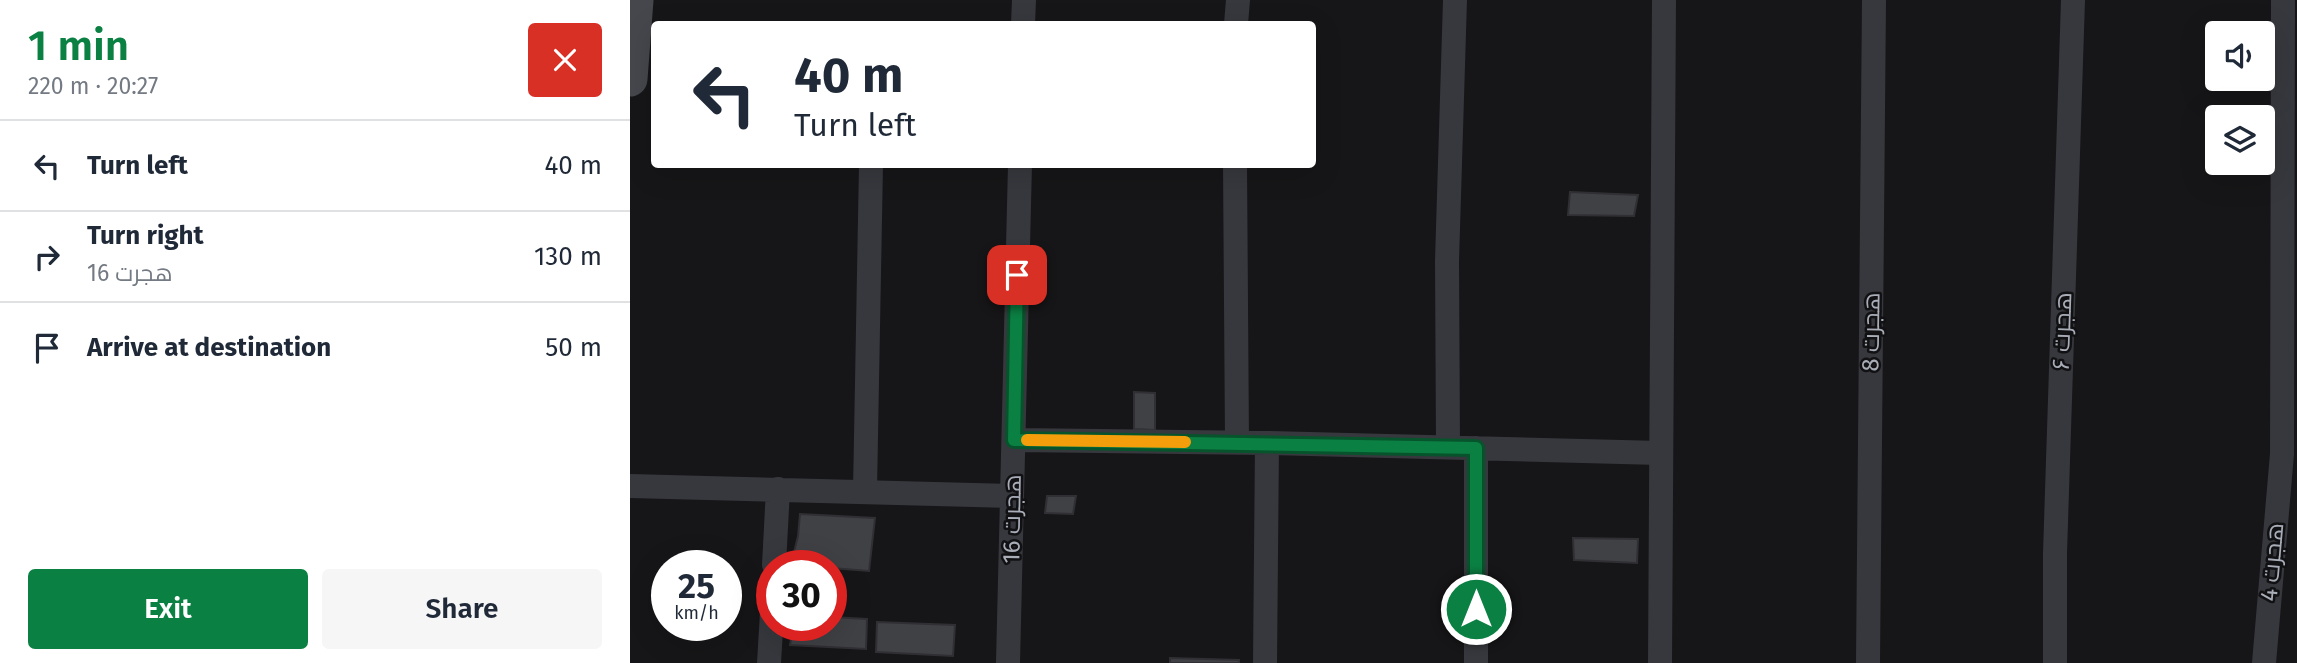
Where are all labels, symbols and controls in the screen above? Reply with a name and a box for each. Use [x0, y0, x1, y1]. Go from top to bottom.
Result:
text: 1 min [28, 21, 129, 71]
map controls [2205, 21, 2275, 175]
button: sound [2205, 21, 2275, 91]
button: close [528, 23, 602, 97]
text: 40 m [794, 46, 903, 105]
icon: left [679, 49, 770, 140]
text: 220 m · 20:27 [28, 72, 158, 100]
button: layers [2205, 105, 2275, 175]
text: Turn left [794, 106, 916, 144]
icon: left [28, 147, 66, 185]
text: Turn left [87, 150, 188, 181]
text: 40 m [544, 150, 602, 181]
text: Turn right [87, 220, 204, 251]
icon: right [28, 238, 66, 276]
text: 130 m [534, 241, 602, 272]
pin [987, 245, 1047, 305]
icon: arrive [998, 256, 1036, 294]
text: هجرت 16 [87, 259, 173, 287]
street label: هجرت 8 [1856, 292, 1886, 372]
street label: هجرت ۶ [2047, 292, 2077, 370]
icon: arrive [28, 329, 66, 367]
text: Arrive at destination [87, 332, 331, 363]
text: 50 m [545, 332, 602, 363]
street label: هجرت 16 [997, 474, 1027, 564]
street label: هجرت 4 [2255, 521, 2289, 603]
speed limit sign: 30 [756, 550, 847, 641]
text: 25 [678, 565, 715, 607]
button: Exit [28, 569, 308, 649]
button: Share [322, 569, 602, 649]
position arrow [1439, 572, 1513, 646]
text: km/h [674, 602, 719, 624]

